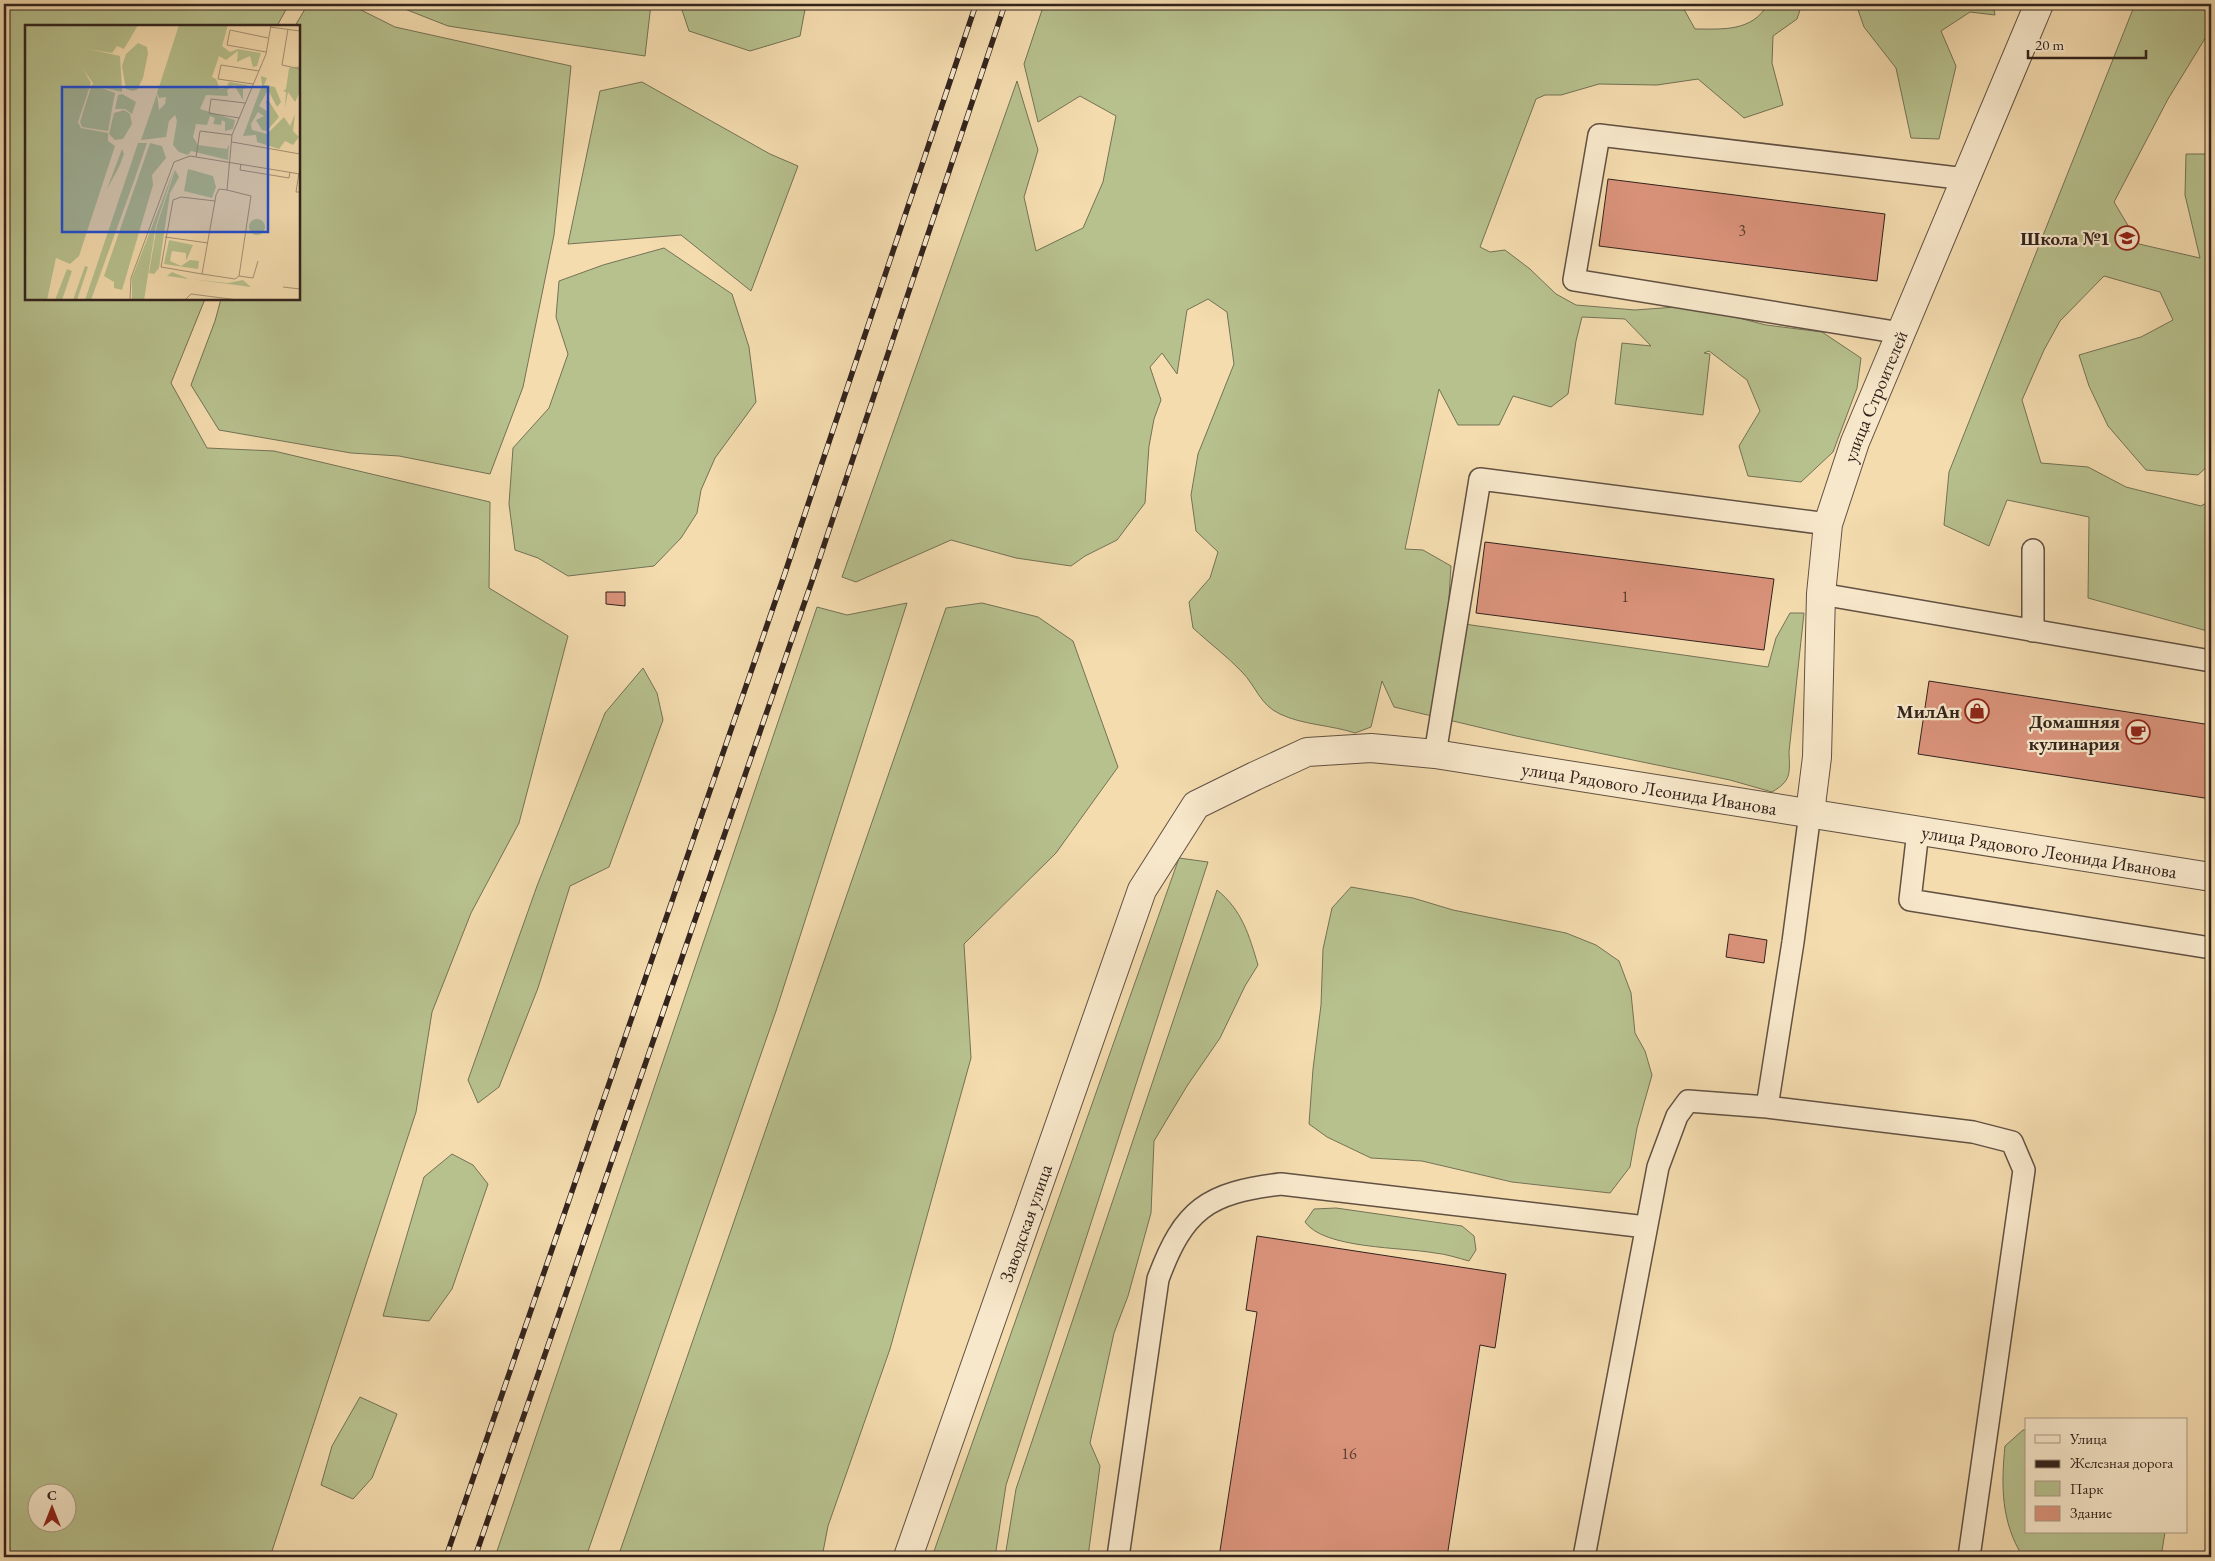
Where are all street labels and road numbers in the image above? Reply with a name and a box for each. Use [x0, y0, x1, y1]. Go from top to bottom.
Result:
street label: улица Строителей [1837, 326, 1913, 465]
street label: улица Рядового Леонида Иванова [1520, 755, 1779, 821]
street label: улица Рядового Леонида Иванова [1920, 819, 2179, 884]
street label: Заводская улица [993, 1160, 1058, 1285]

